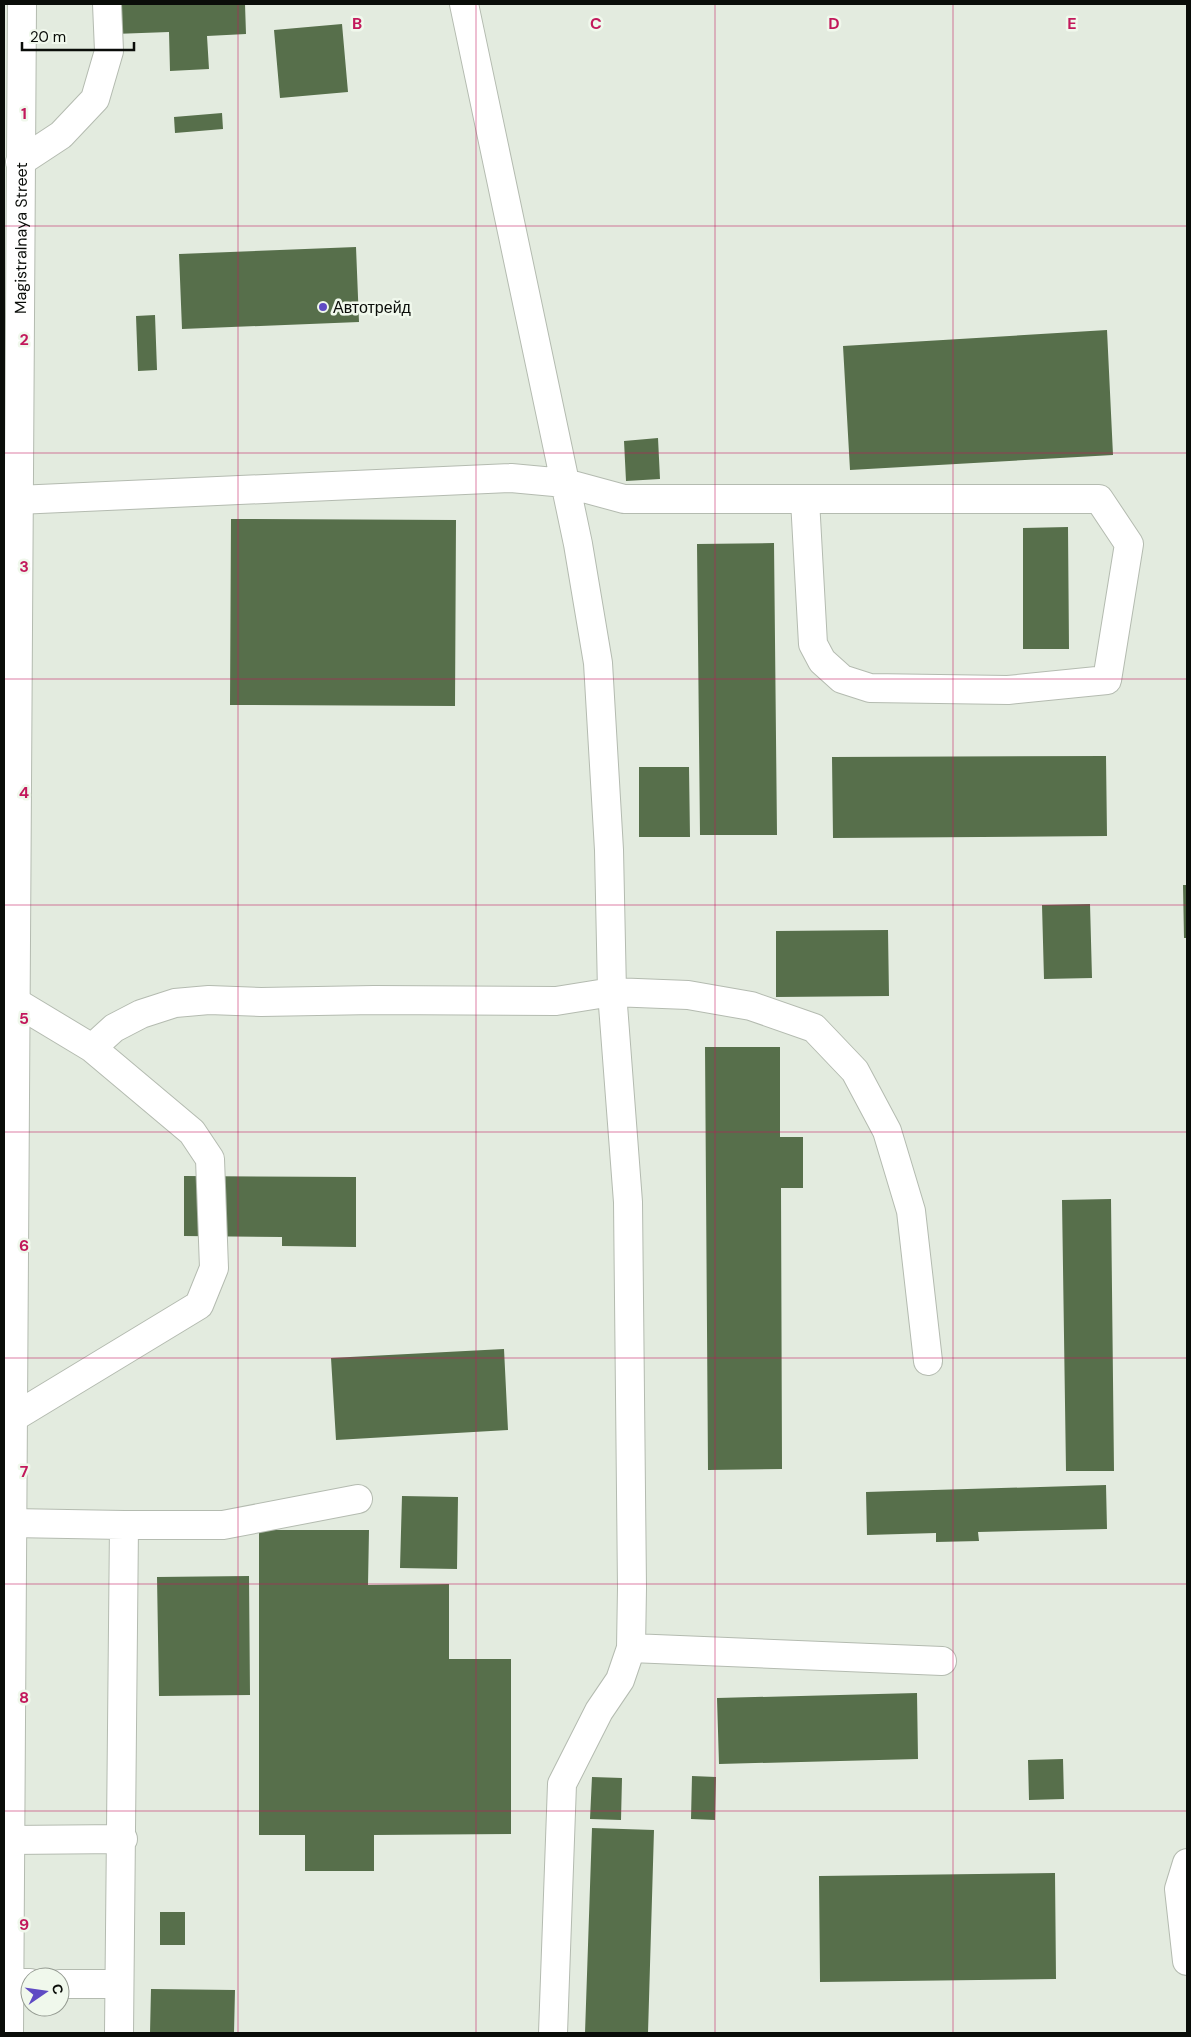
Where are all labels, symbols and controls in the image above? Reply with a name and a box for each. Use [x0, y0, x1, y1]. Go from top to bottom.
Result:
text: B [352, 13, 362, 34]
text: C [590, 13, 602, 34]
text: D [828, 13, 840, 34]
text: E [1067, 13, 1077, 34]
scale bar [22, 20, 135, 52]
text: 20 m [30, 27, 66, 47]
text: 1 [21, 103, 27, 124]
street label: Magistralnaya Street [10, 162, 32, 314]
place label: Автотрейд [333, 297, 412, 318]
marker: Автотрейд [317, 301, 329, 313]
text: 2 [19, 329, 29, 350]
text: 3 [19, 556, 29, 577]
text: 4 [19, 782, 29, 803]
text: 5 [19, 1008, 29, 1029]
text: 6 [19, 1235, 29, 1256]
text: 7 [20, 1461, 29, 1482]
text: 8 [19, 1687, 29, 1708]
text: 9 [19, 1914, 29, 1935]
north arrow [20, 1967, 70, 2017]
text: С [48, 1982, 68, 1996]

